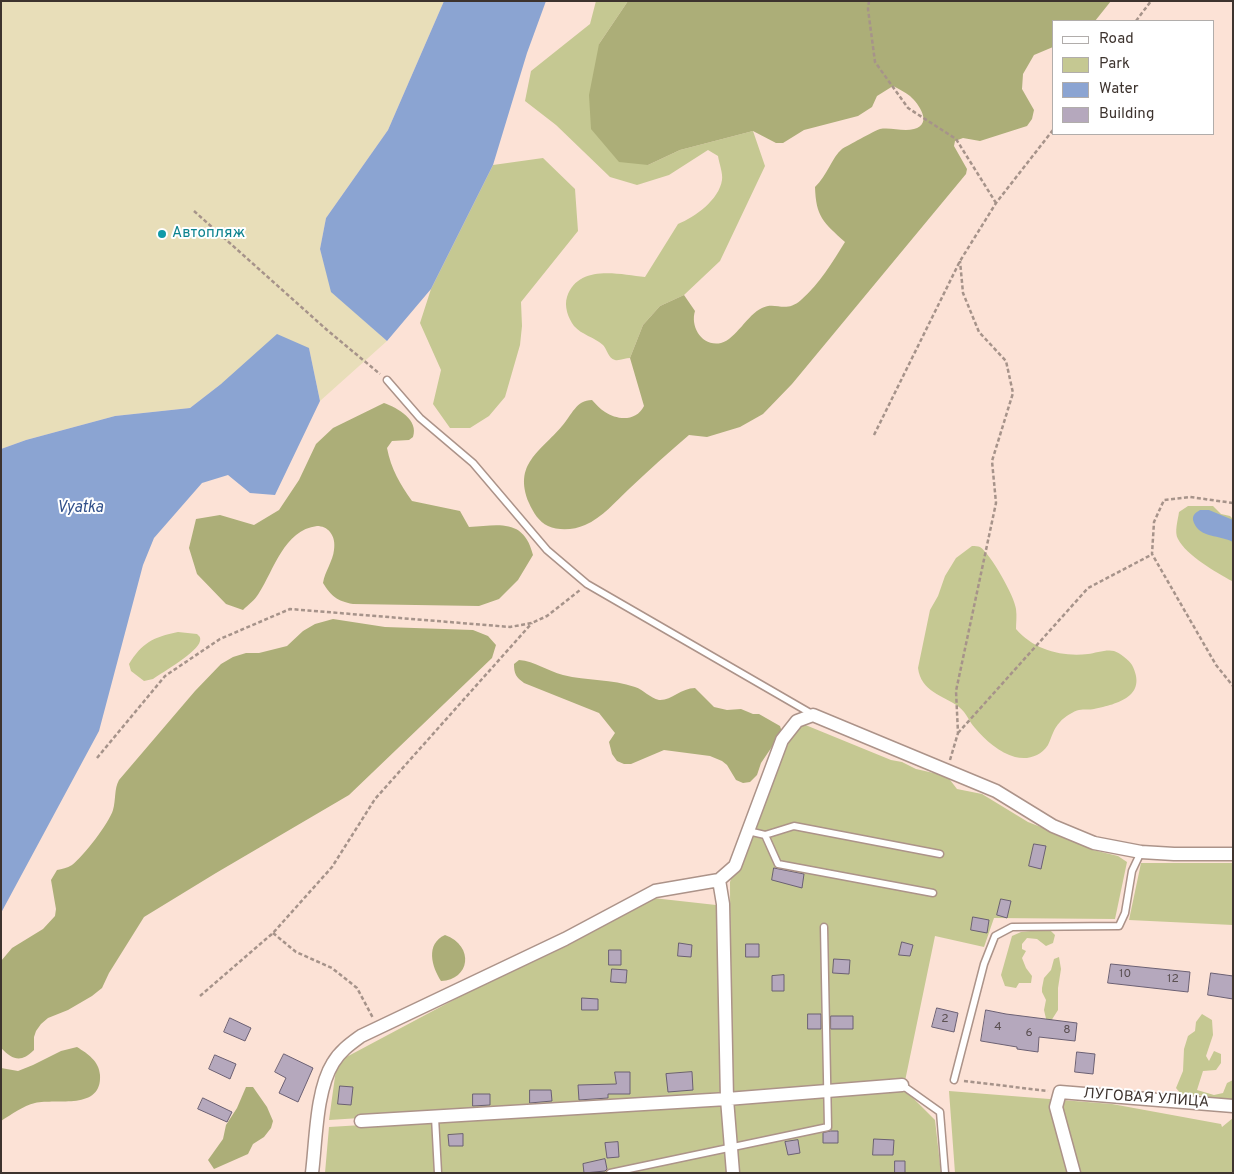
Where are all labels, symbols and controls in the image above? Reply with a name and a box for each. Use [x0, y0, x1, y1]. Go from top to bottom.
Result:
legend [1052, 20, 1214, 135]
text: Road [1099, 30, 1134, 49]
text: Park [1099, 55, 1130, 74]
text: Water [1099, 80, 1138, 99]
text: Building [1099, 105, 1154, 124]
place label: Автопляж [172, 225, 245, 243]
marker: Автопляж [156, 228, 168, 240]
water label: Vyatka [57, 499, 103, 519]
house number: 10 [1119, 968, 1131, 982]
house number: 12 [1167, 973, 1179, 987]
house number: 2 [941, 1013, 949, 1027]
house number: 4 [994, 1021, 1002, 1035]
house number: 8 [1063, 1024, 1071, 1038]
house number: 6 [1025, 1027, 1033, 1041]
street label: ЛУГОВАЯ УЛИЦА [1082, 1086, 1210, 1112]

